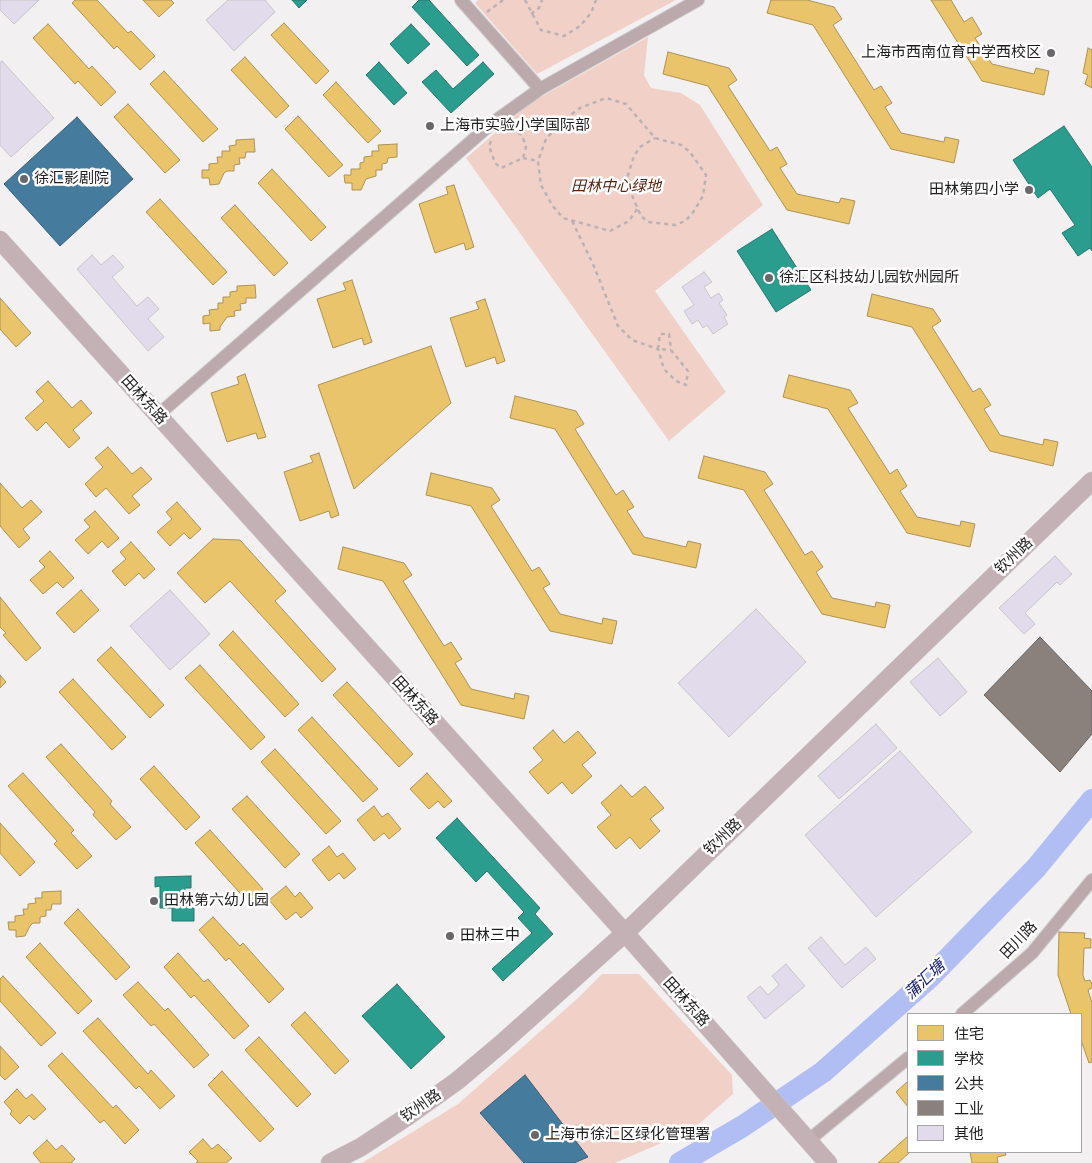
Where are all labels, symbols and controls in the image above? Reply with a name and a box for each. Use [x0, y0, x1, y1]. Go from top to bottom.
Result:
place label: 上海市西南位育中学西校区 [861, 44, 1041, 62]
marker: 上海市西南位育中学西校区 [1045, 47, 1057, 59]
place label: 上海市实验小学国际部 [440, 117, 590, 135]
marker: 上海市实验小学国际部 [424, 120, 436, 132]
place label: 徐汇影剧院 [34, 170, 109, 188]
marker: 徐汇影剧院 [18, 173, 30, 185]
park label: 田林中心绿地 [571, 178, 661, 196]
place label: 田林第四小学 [929, 181, 1019, 199]
marker: 田林第四小学 [1023, 184, 1035, 196]
place label: 徐汇区科技幼儿园钦州园所 [779, 269, 959, 287]
marker: 徐汇区科技幼儿园钦州园所 [763, 272, 775, 284]
street label: 田林东路 [117, 372, 171, 428]
street label: 钦州路 [992, 534, 1036, 578]
street label: 田林东路 [388, 673, 442, 729]
street label: 钦州路 [701, 815, 745, 859]
place label: 田林第六幼儿园 [164, 892, 269, 910]
marker: 田林第六幼儿园 [148, 895, 160, 907]
street label: 田川路 [997, 918, 1041, 962]
place label: 田林三中 [460, 927, 520, 945]
marker: 田林三中 [444, 930, 456, 942]
water label: 蒲汇塘 [901, 957, 949, 1003]
street label: 田林东路 [659, 974, 713, 1030]
legend [907, 1013, 1082, 1153]
text: 住宅 [954, 1025, 984, 1043]
text: 学校 [954, 1050, 984, 1068]
text: 公共 [954, 1075, 984, 1093]
street label: 钦州路 [397, 1086, 445, 1126]
text: 工业 [954, 1100, 984, 1118]
text: 其他 [954, 1125, 984, 1143]
place label: 上海市徐汇区绿化管理署 [545, 1126, 710, 1144]
marker: 上海市徐汇区绿化管理署 [529, 1129, 541, 1141]

